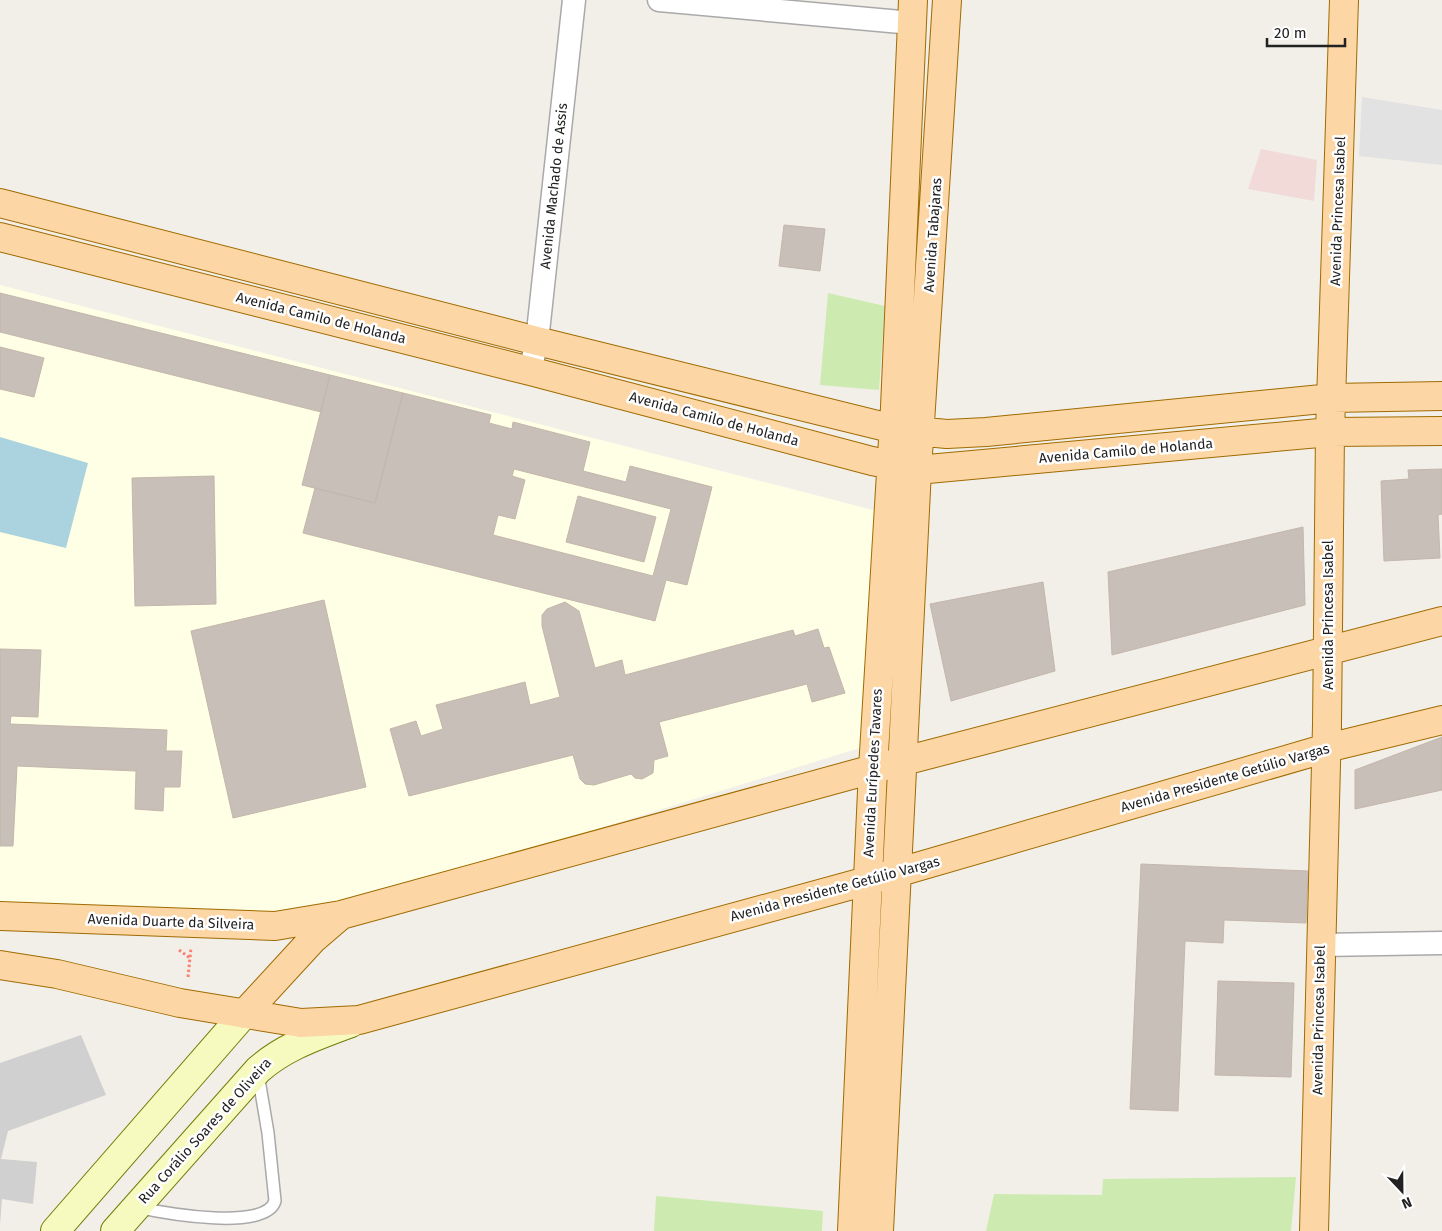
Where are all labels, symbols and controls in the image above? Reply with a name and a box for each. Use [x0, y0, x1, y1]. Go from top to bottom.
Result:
scale bar [1267, 15, 1344, 47]
text: 20 m [1274, 24, 1307, 42]
street label: Avenida Machado de Assis [537, 102, 571, 270]
street label: Avenida Princesa Isabel [1327, 136, 1349, 286]
street label: Avenida Tabajaras [921, 177, 946, 293]
street label: Avenida Camilo de Holanda [234, 289, 408, 347]
street label: Avenida Camilo de Holanda [627, 388, 801, 450]
street label: Avenida Camilo de Holanda [1038, 435, 1214, 467]
street label: Avenida Princesa Isabel [1320, 540, 1337, 690]
street label: Avenida Eurípedes Tavares [860, 688, 886, 858]
street label: Avenida Presidente Getúlio Vargas [1119, 740, 1332, 816]
street label: Avenida Presidente Getúlio Vargas [728, 853, 942, 925]
street label: Avenida Duarte da Silveira [87, 911, 255, 933]
street label: Avenida Princesa Isabel [1309, 945, 1329, 1095]
street label: Rua Corálio Soares de Oliveira [135, 1055, 275, 1207]
north arrow [1377, 1166, 1427, 1216]
text: N [1399, 1193, 1414, 1212]

